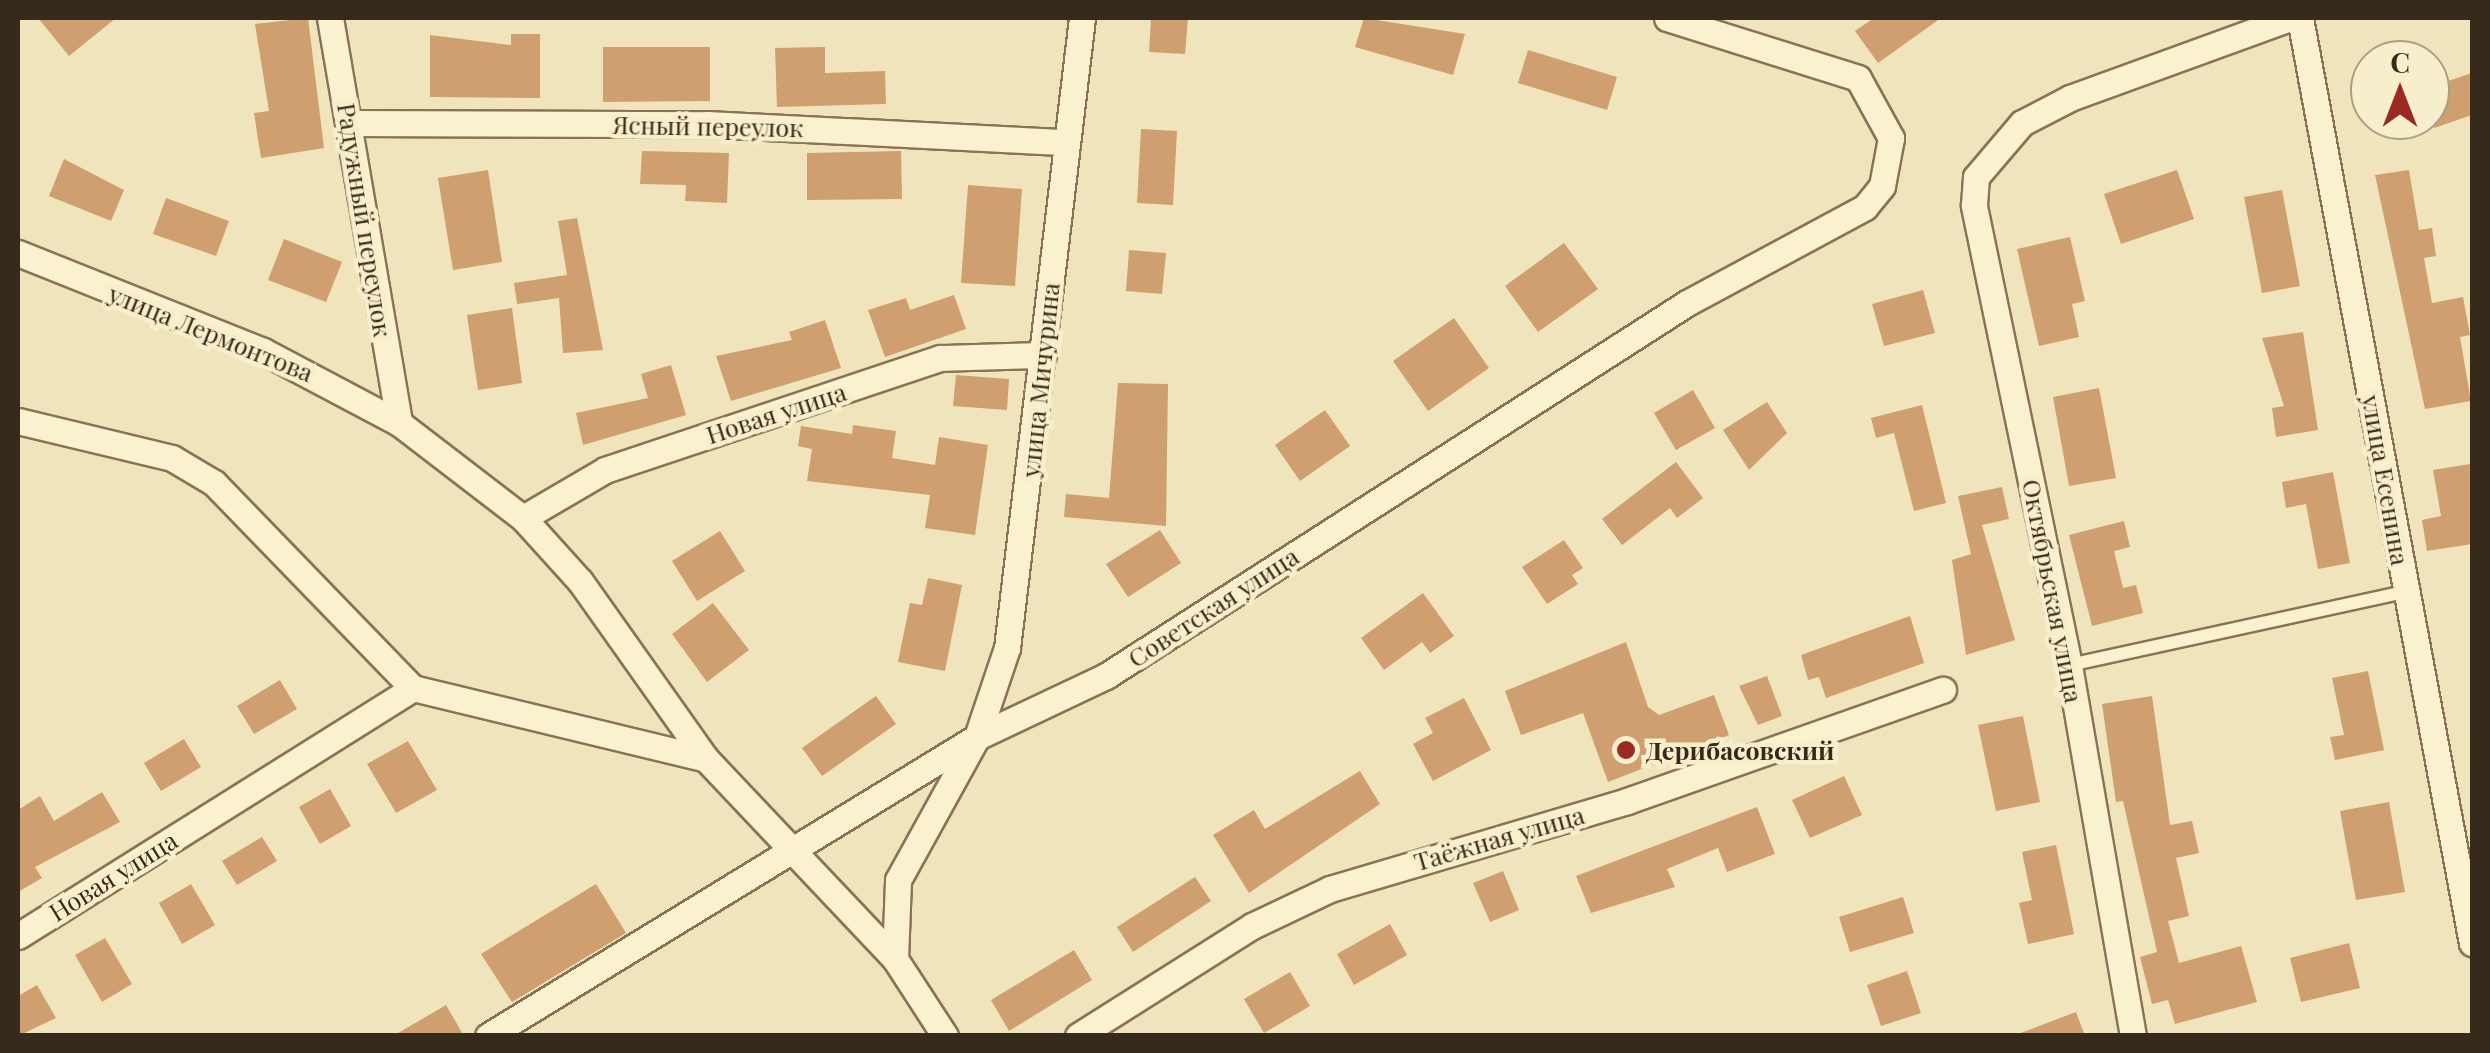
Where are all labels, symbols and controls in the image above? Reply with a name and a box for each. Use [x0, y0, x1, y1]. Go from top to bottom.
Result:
north arrow [2350, 40, 2450, 140]
text: С [2390, 43, 2410, 80]
street label: Радужный переулок [332, 101, 398, 339]
street label: Ясный переулок [612, 109, 804, 143]
street label: улица Лермонтова [104, 278, 318, 388]
street label: улица Мичурина [1015, 281, 1065, 479]
street label: Новая улица [702, 376, 850, 450]
street label: улица Есенина [2356, 393, 2416, 567]
street label: Октябрьская улица [2017, 477, 2089, 705]
street label: Советская улица [1122, 541, 1304, 673]
place label: Дерибасовский [1646, 735, 1834, 765]
marker: Дерибасовский [1615, 739, 1637, 761]
street label: Таёжная улица [1410, 799, 1588, 877]
street label: Новая улица [43, 825, 183, 927]

